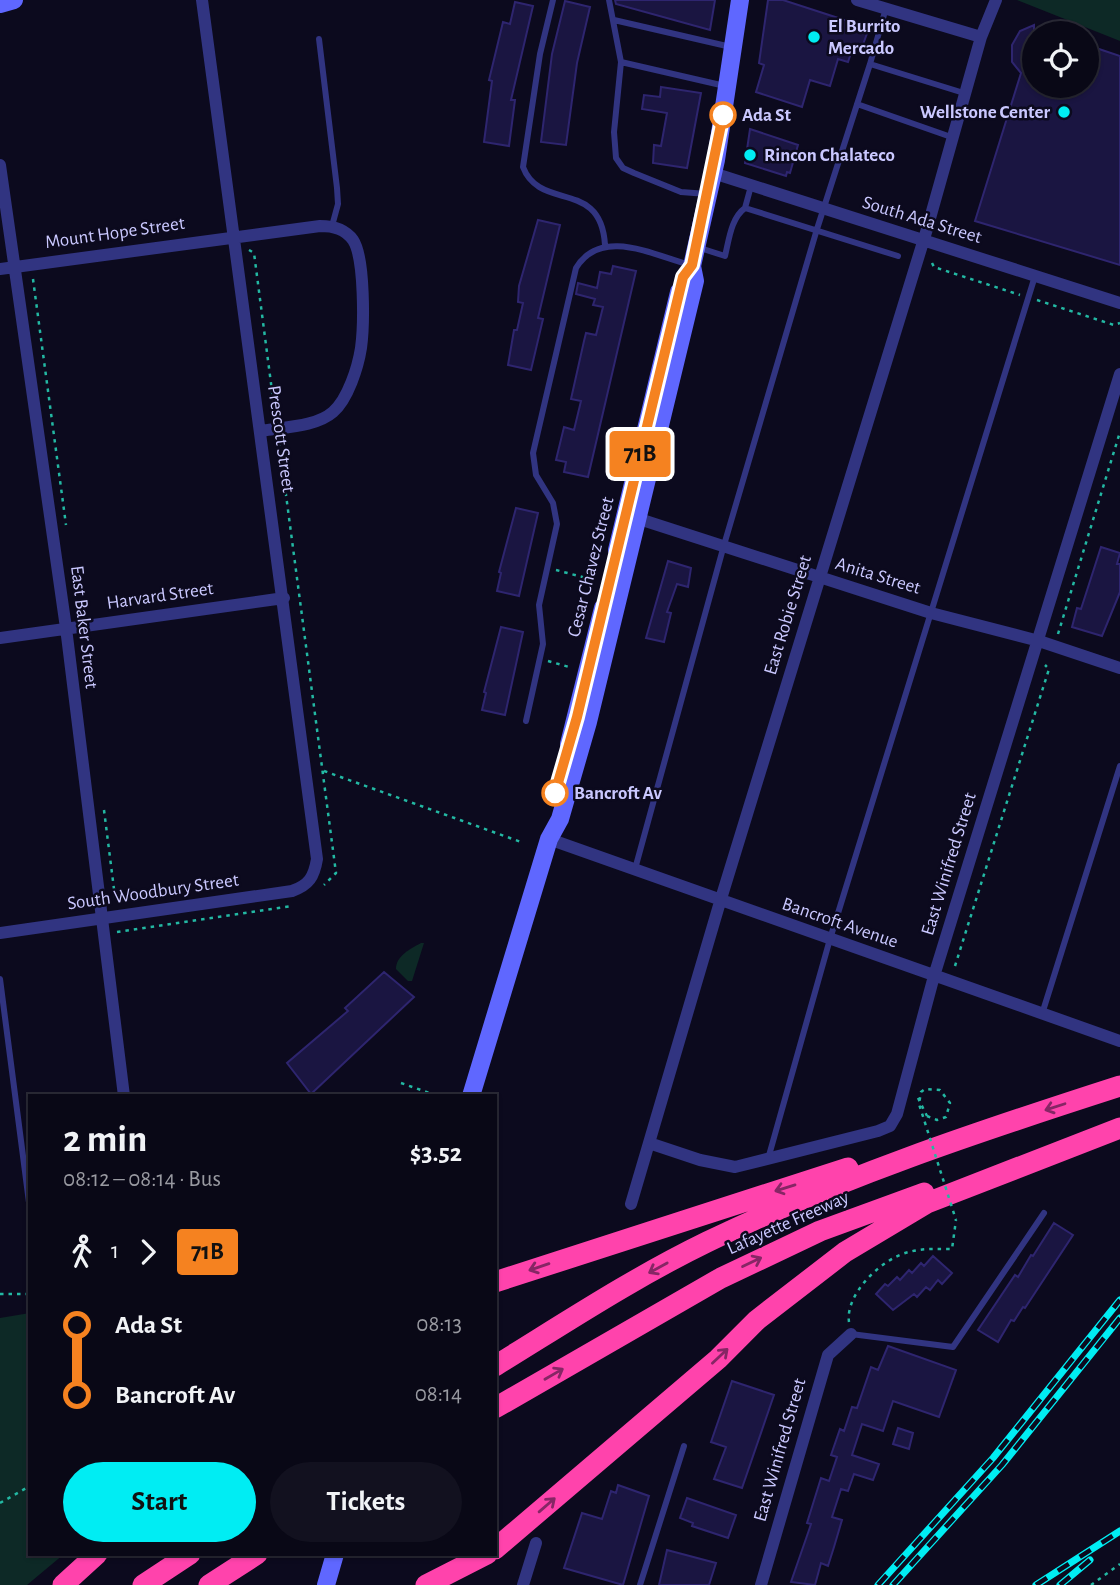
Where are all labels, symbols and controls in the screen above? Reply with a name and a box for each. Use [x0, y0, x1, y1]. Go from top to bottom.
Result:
place label: El Burrito Mercado [828, 17, 900, 58]
map controls [1022, 21, 1099, 98]
button: locate [1022, 21, 1099, 98]
marker: El Burrito Mercado [806, 29, 822, 45]
marker: Ada St [710, 102, 736, 128]
place label: Wellstone Center [920, 103, 1050, 122]
marker: Wellstone Center [1056, 104, 1072, 120]
place label: Ada St [742, 106, 792, 125]
place label: Rincon Chalateco [764, 146, 895, 165]
marker: Rincon Chalateco [742, 147, 758, 163]
street label: South Ada Street [860, 193, 984, 247]
street label: Mount Hope Street [44, 214, 186, 252]
street label: Prescott Street [264, 384, 298, 494]
line badge: 71B [600, 431, 680, 477]
text: 71B [624, 442, 656, 466]
street label: Cesar Chavez Street [564, 495, 618, 639]
street label: East Robie Street [761, 553, 815, 677]
street label: Anita Street [833, 554, 923, 598]
street label: East Baker Street [67, 564, 101, 690]
street label: Harvard Street [105, 579, 215, 613]
marker: Bancroft Av [542, 780, 568, 806]
place label: Bancroft Av [574, 784, 662, 803]
street label: East Winifred Street [918, 790, 980, 938]
street label: South Woodbury Street [66, 871, 240, 913]
street label: Bancroft Avenue [780, 894, 900, 952]
one-way arrow [1044, 1101, 1066, 1114]
text: 2 min [63, 1121, 147, 1159]
text: $3.52 [410, 1140, 462, 1166]
text: 08:12 – 08:14 · Bus [63, 1168, 221, 1191]
one-way arrow [774, 1182, 796, 1195]
street label: Lafayette Freeway [724, 1188, 852, 1258]
icon: walk [63, 1233, 101, 1271]
icon: forward [129, 1233, 167, 1271]
text: 1 [111, 1240, 119, 1263]
text: 71B [191, 1240, 224, 1264]
one-way arrow [741, 1255, 762, 1269]
one-way arrow [528, 1261, 550, 1274]
one-way arrow [648, 1261, 668, 1275]
text: Ada St [115, 1312, 182, 1338]
text: 08:13 [416, 1313, 462, 1336]
one-way arrow [711, 1348, 729, 1364]
one-way arrow [544, 1366, 564, 1380]
street label: East Winifred Street [750, 1376, 810, 1524]
text: Bancroft Av [115, 1382, 235, 1408]
text: 08:14 [415, 1383, 462, 1406]
button: Start [63, 1462, 256, 1542]
button: Tickets [270, 1462, 462, 1542]
one-way arrow [538, 1497, 556, 1512]

